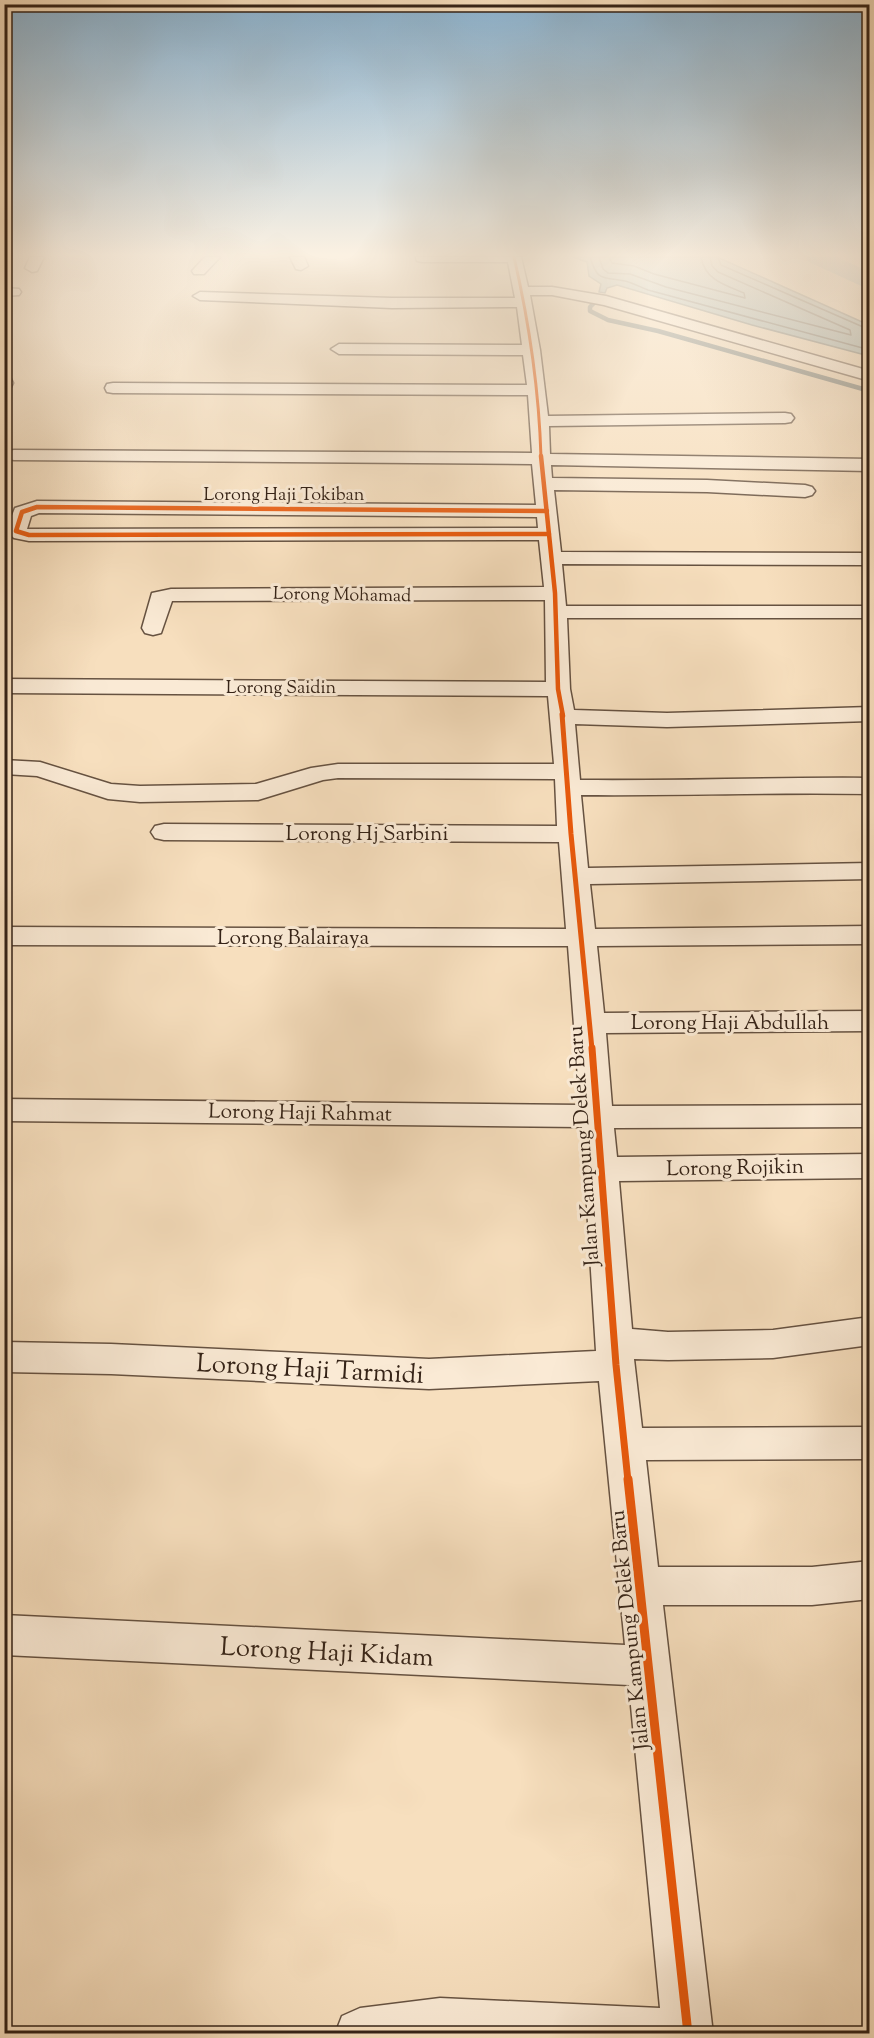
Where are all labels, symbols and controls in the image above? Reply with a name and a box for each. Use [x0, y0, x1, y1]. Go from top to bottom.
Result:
street label: Lorong Haji Tokiban [203, 483, 365, 509]
street label: Lorong Mohamad [273, 582, 411, 610]
street label: Lorong Saidin [226, 676, 337, 702]
street label: Lorong Hj Sarbini [286, 820, 448, 850]
street label: Lorong Balairaya [217, 924, 369, 954]
street label: Lorong Haji Abdullah [631, 1009, 829, 1039]
street label: Jalan Kampung Delek Baru [562, 1025, 608, 1268]
street label: Lorong Haji Rahmat [208, 1097, 392, 1131]
street label: Lorong Rojikin [666, 1153, 804, 1185]
street label: Lorong Haji Tarmidi [195, 1346, 425, 1395]
street label: Jalan Kampung Delek Baru [603, 1508, 659, 1752]
street label: Lorong Haji Kidam [219, 1629, 435, 1678]

